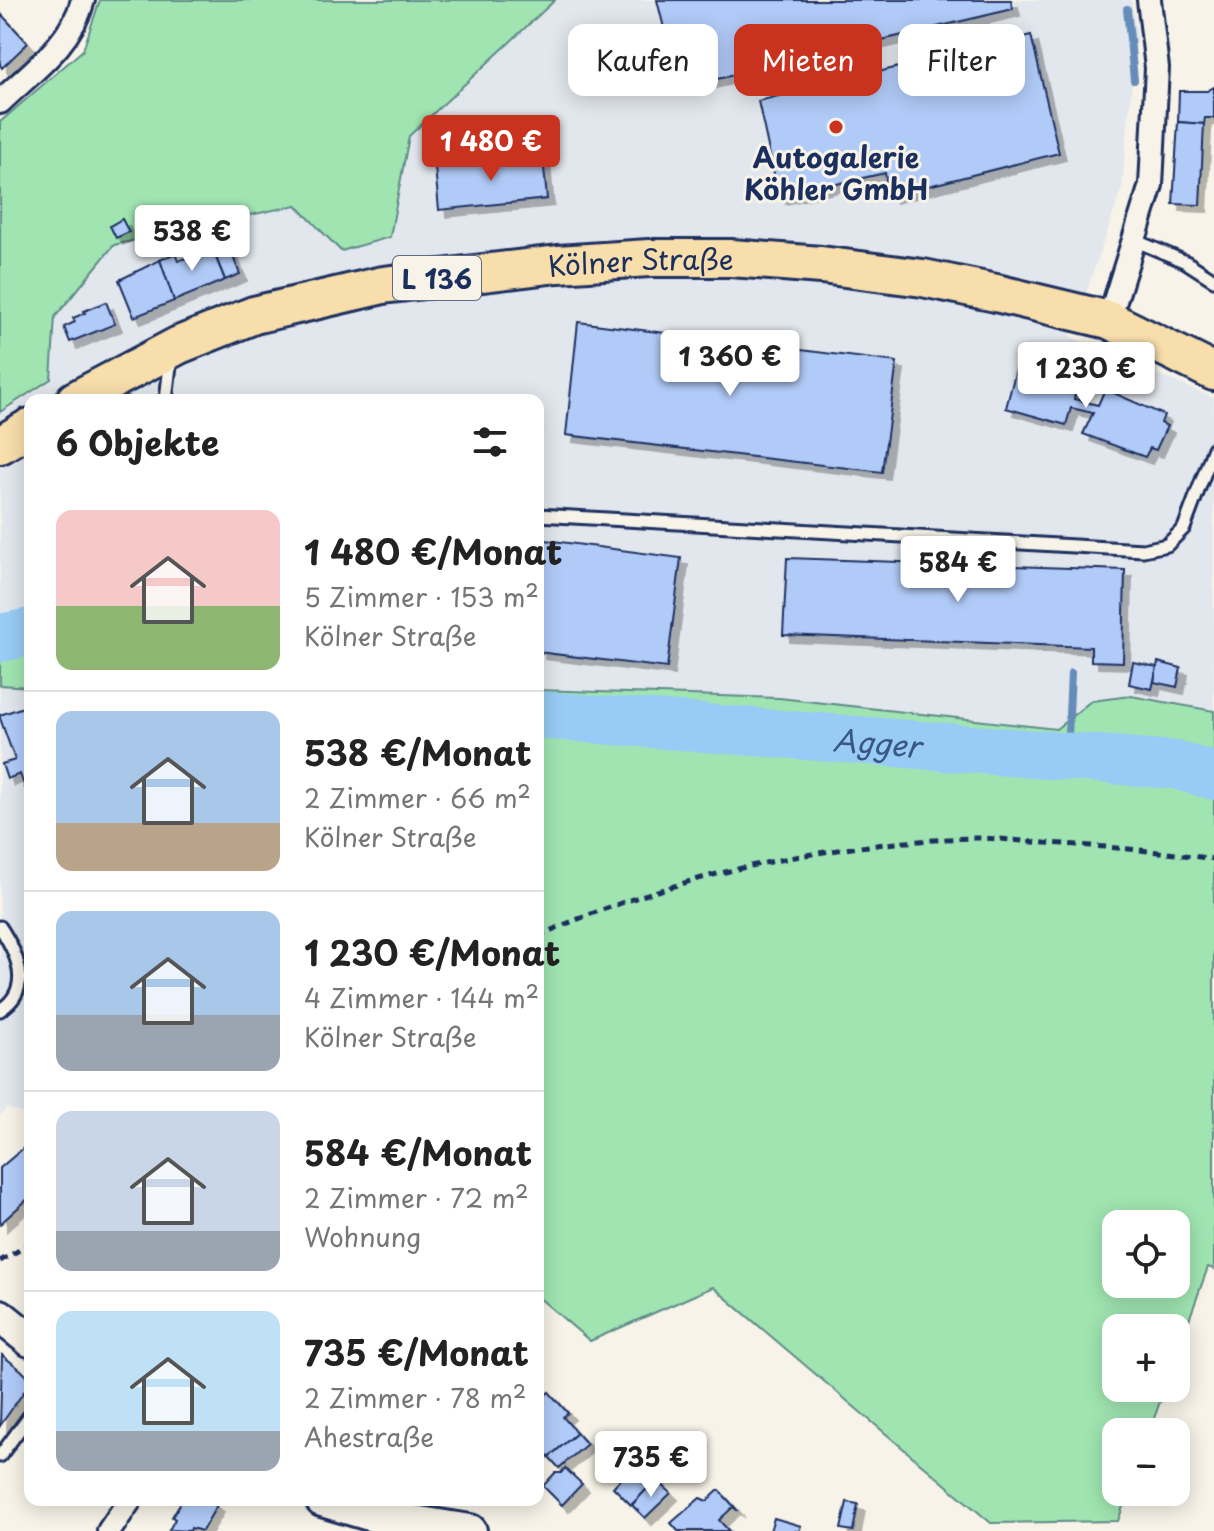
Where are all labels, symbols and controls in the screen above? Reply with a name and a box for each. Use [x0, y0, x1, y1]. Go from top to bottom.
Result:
chip: Kaufen [568, 24, 718, 96]
chip: Mieten [734, 24, 882, 96]
chip: Filter [898, 24, 1025, 96]
pin: 1 480 € [417, 115, 565, 183]
marker: Autogalerie Köhler GmbH [827, 118, 845, 136]
text: 1 480 € [440, 121, 542, 160]
place label: Autogalerie Köhler GmbH [744, 135, 928, 210]
pin: 538 € [136, 205, 248, 273]
text: 538 € [153, 211, 231, 250]
street label: Kölner Straße [545, 237, 734, 287]
road number: L 136 [393, 256, 481, 300]
pin: 1 360 € [656, 330, 804, 398]
text: 1 360 € [678, 336, 782, 375]
pin: 1 230 € [1012, 342, 1160, 410]
text: 1 230 € [1036, 348, 1136, 387]
text: 6 Objekte [56, 416, 219, 468]
icon: filters [468, 420, 512, 464]
text: 1 480 €/Monat [304, 525, 562, 577]
pin: 584 € [902, 536, 1014, 604]
icon: home [120, 542, 216, 638]
text: 584 € [919, 542, 997, 581]
text: 5 Zimmer · 153 m² [304, 577, 539, 616]
text: Kölner Straße [304, 616, 477, 655]
water label: Agger [832, 716, 926, 768]
text: 538 €/Monat [304, 726, 532, 778]
icon: home [120, 743, 216, 839]
text: 2 Zimmer · 66 m² [304, 778, 531, 817]
text: Kölner Straße [304, 817, 477, 856]
text: 1 230 €/Monat [304, 926, 560, 978]
icon: home [120, 943, 216, 1039]
text: 4 Zimmer · 144 m² [304, 978, 539, 1017]
text: Kölner Straße [304, 1017, 477, 1056]
text: 584 €/Monat [304, 1126, 532, 1178]
icon: home [120, 1143, 216, 1239]
text: 2 Zimmer · 72 m² [304, 1178, 529, 1217]
map controls [1102, 1210, 1190, 1506]
button: locate [1102, 1210, 1190, 1298]
text: Wohnung [304, 1217, 421, 1256]
button: + [1102, 1314, 1190, 1402]
text: 735 €/Monat [304, 1326, 529, 1378]
icon: home [120, 1343, 216, 1439]
text: 2 Zimmer · 78 m² [304, 1378, 526, 1417]
text: Ahestraße [304, 1417, 434, 1456]
button: − [1102, 1418, 1190, 1506]
pin: 735 € [595, 1431, 707, 1499]
text: 735 € [613, 1437, 689, 1476]

